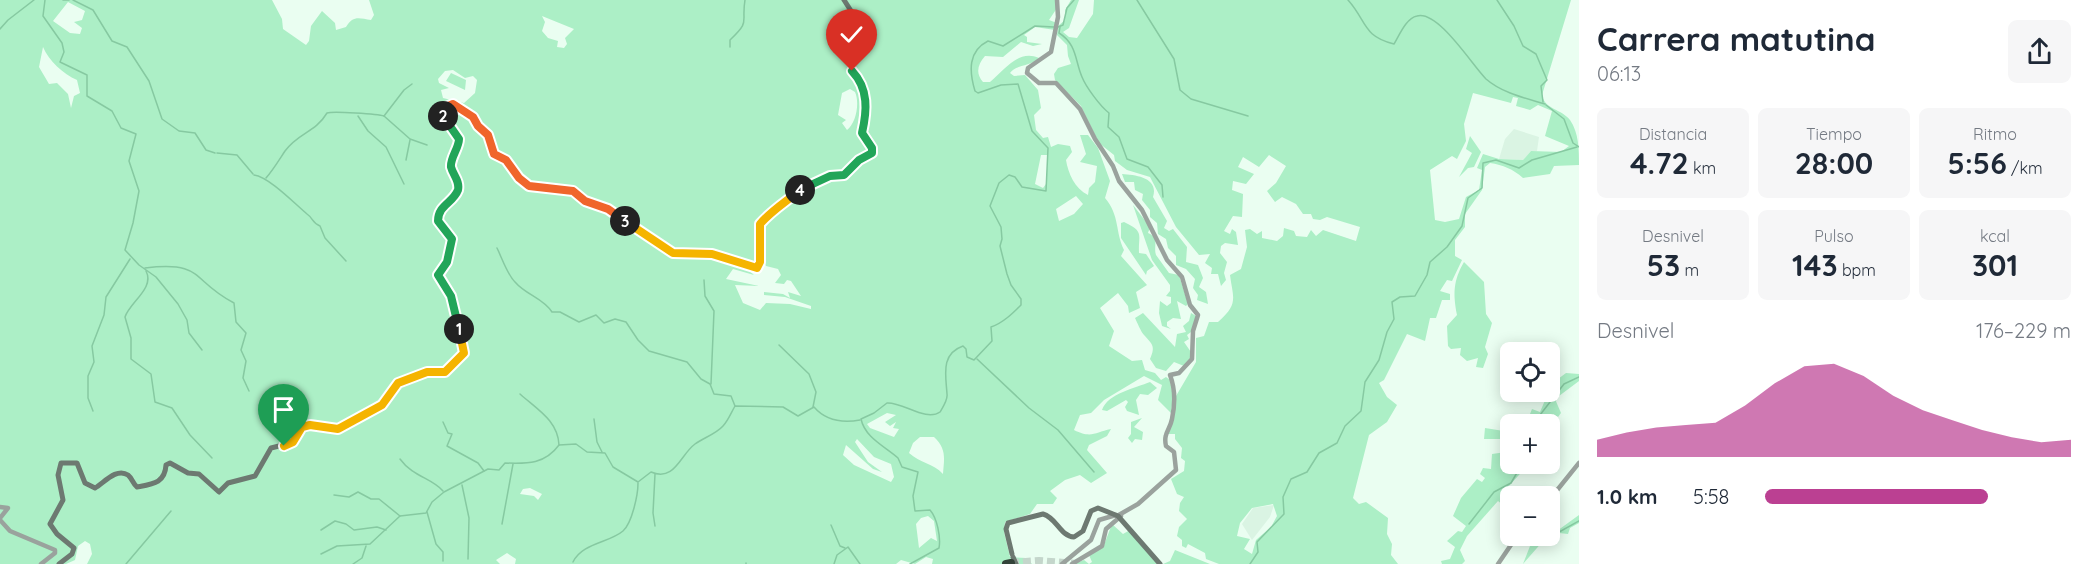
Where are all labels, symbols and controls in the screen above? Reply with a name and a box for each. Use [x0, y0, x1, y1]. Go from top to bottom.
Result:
pin [826, 9, 877, 71]
icon: check [835, 18, 868, 51]
text: Carrera matutina [1597, 18, 1875, 59]
button: share [2008, 20, 2071, 83]
text: 06:13 [1597, 61, 1641, 86]
pin: 2 [428, 101, 458, 131]
text: 2 [438, 106, 448, 126]
text: Distancia [1639, 124, 1707, 144]
text: Tiempo [1806, 124, 1862, 144]
text: Ritmo [1973, 124, 2017, 144]
text: 4.72 [1630, 144, 1689, 182]
text: 28:00 [1795, 144, 1873, 182]
text: 5:56 [1947, 144, 2007, 182]
text: km [1689, 158, 1716, 178]
text: /km [2007, 158, 2043, 178]
pin: 4 [785, 175, 815, 205]
text: 4 [795, 180, 805, 200]
pin: 3 [610, 206, 640, 236]
text: 3 [621, 211, 629, 231]
text: Desnivel [1642, 226, 1704, 246]
text: Pulso [1814, 226, 1854, 246]
text: kcal [1980, 226, 2010, 246]
text: 53 [1647, 246, 1680, 284]
text: 143 [1792, 246, 1838, 284]
text: 301 [1972, 246, 2018, 284]
text: m [1680, 260, 1699, 280]
text: bpm [1838, 260, 1876, 280]
pin: 1 [444, 314, 474, 344]
text: Desnivel [1597, 318, 1674, 343]
text: 176–229 m [1976, 318, 2071, 343]
text: 1 [456, 319, 462, 339]
map controls [1500, 342, 1560, 546]
button: locate [1500, 342, 1560, 402]
pin [258, 384, 309, 446]
icon: arrive [267, 393, 300, 426]
button: + [1500, 414, 1560, 474]
text: 1.0 km [1597, 484, 1657, 509]
text: 5:58 [1693, 484, 1729, 509]
button: − [1500, 486, 1560, 546]

